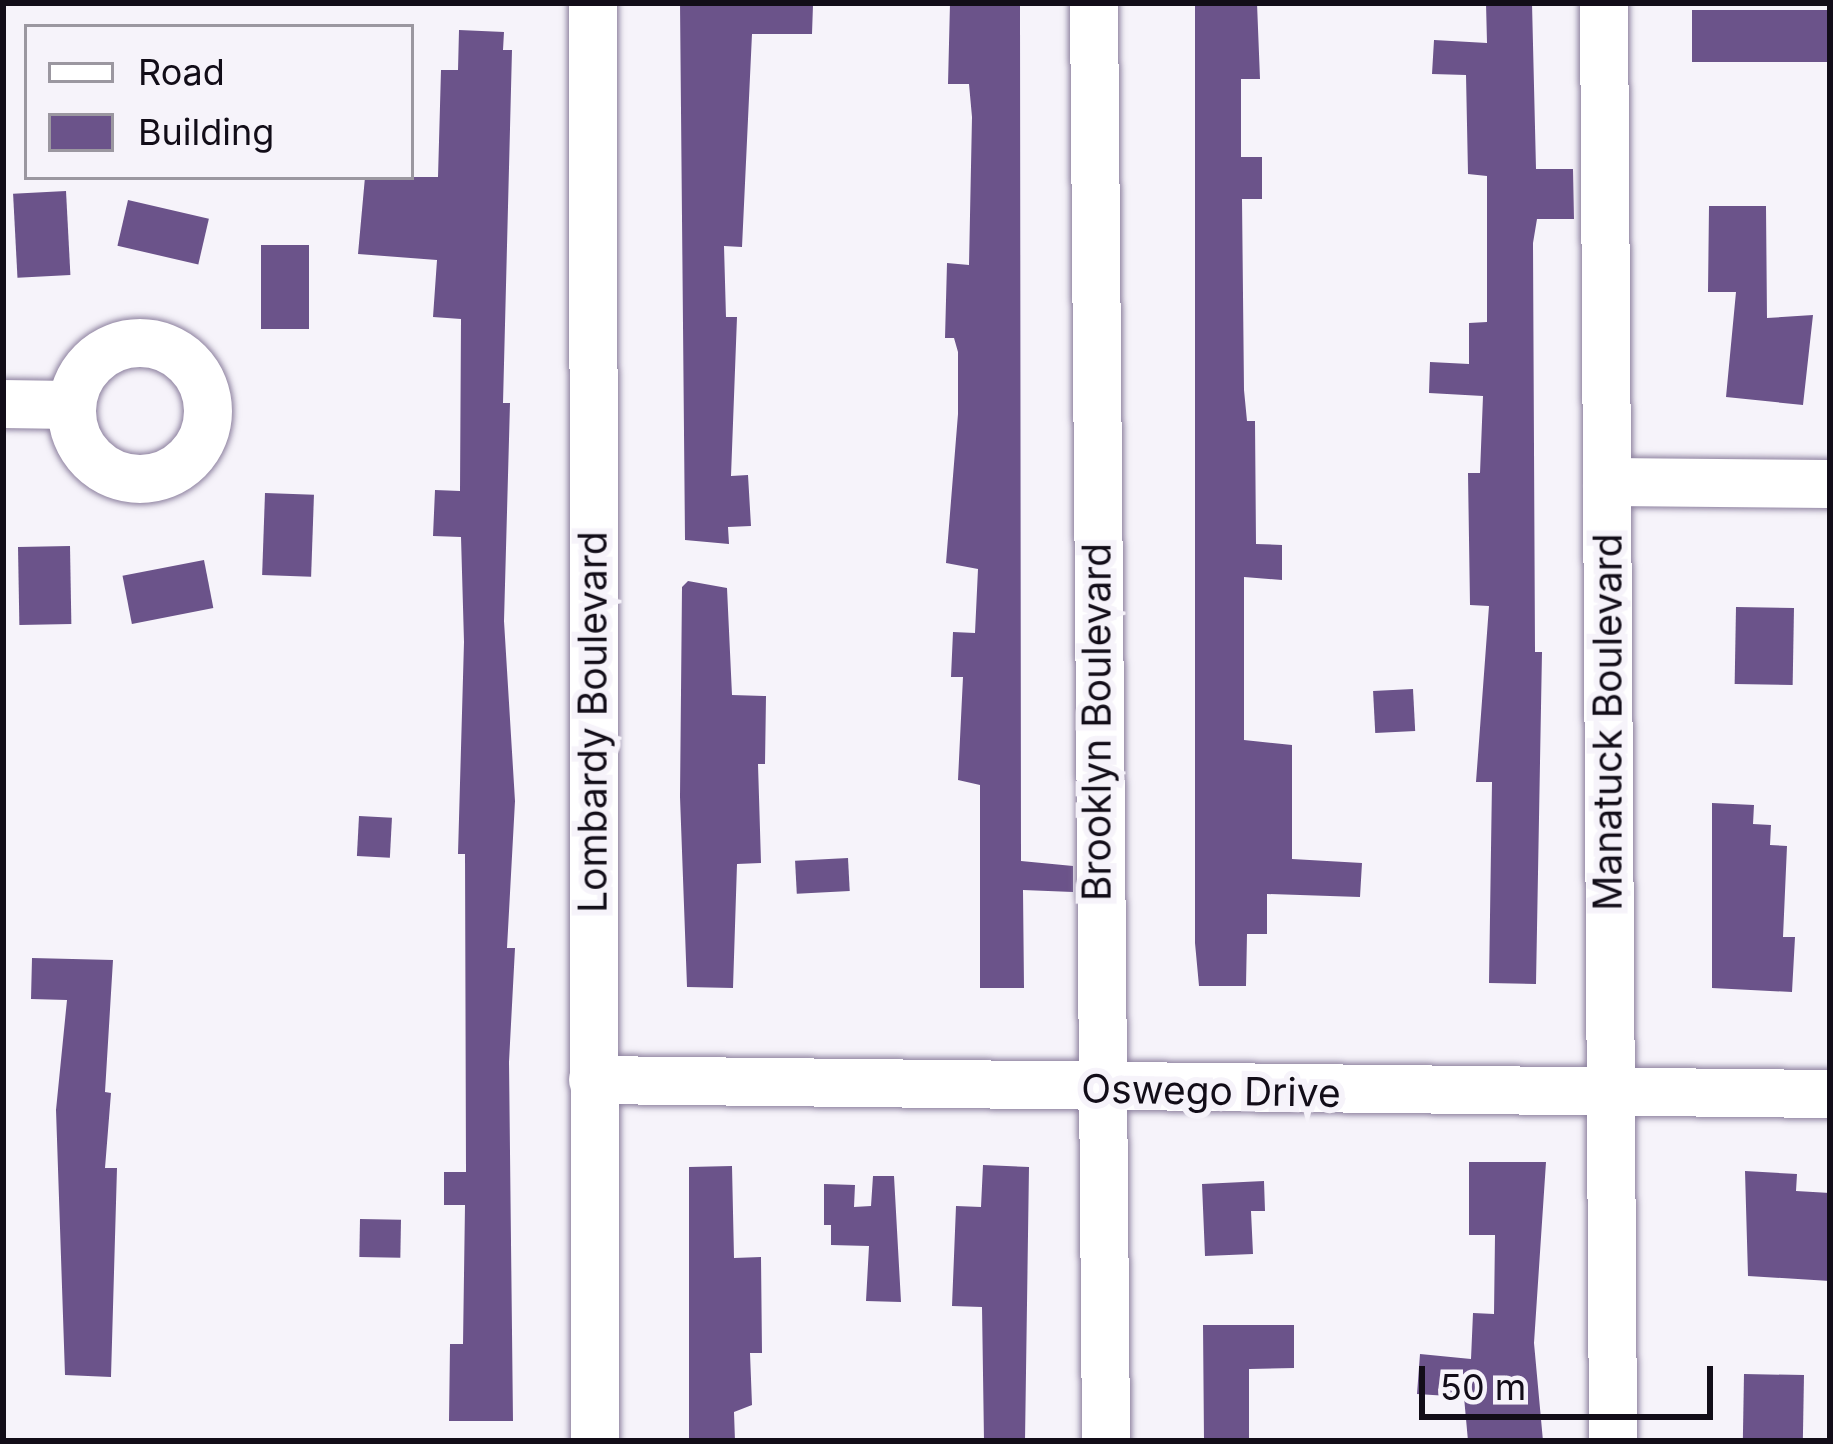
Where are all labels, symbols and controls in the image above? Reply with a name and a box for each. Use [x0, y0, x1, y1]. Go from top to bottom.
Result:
legend [24, 24, 414, 180]
text: Road [138, 50, 225, 94]
text: Building [138, 110, 274, 154]
street label: Lombardy Boulevard [570, 531, 616, 913]
street label: Manatuck Boulevard [1585, 533, 1631, 911]
street label: Brooklyn Boulevard [1074, 543, 1120, 901]
street label: Oswego Drive [1081, 1065, 1341, 1117]
scale bar [1425, 1342, 1719, 1416]
text: 50 m [1440, 1365, 1526, 1409]

